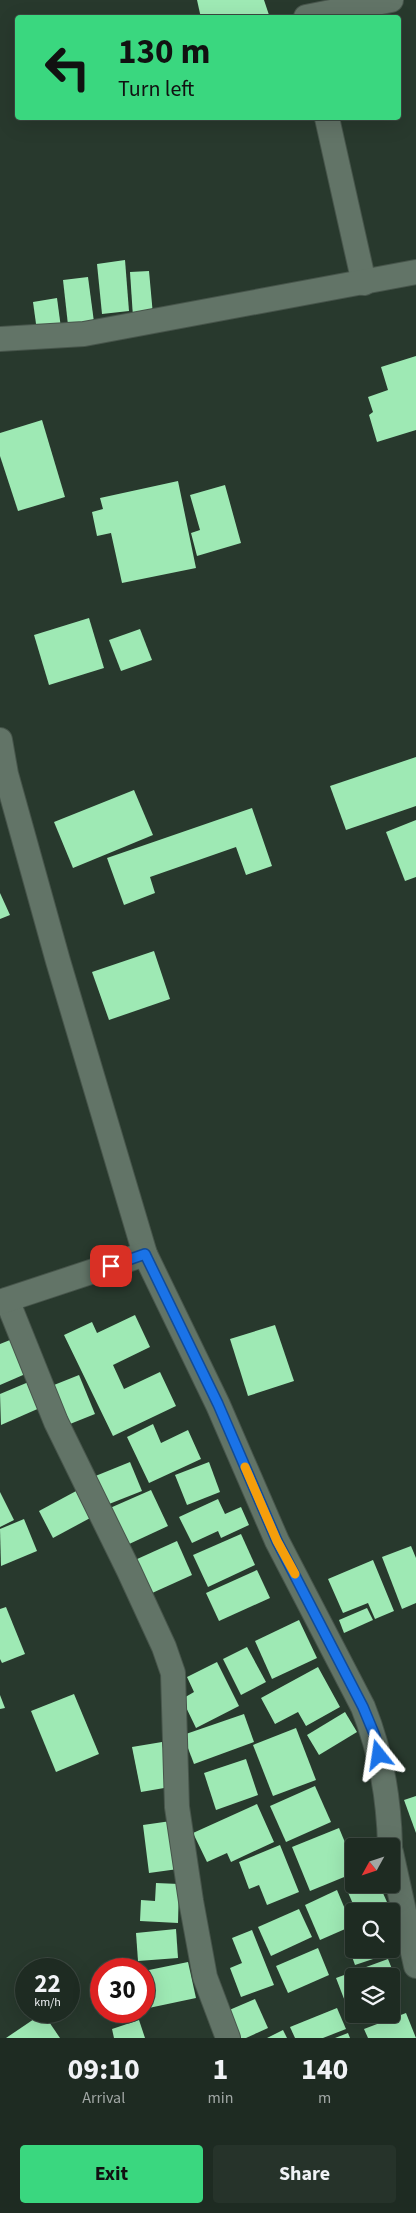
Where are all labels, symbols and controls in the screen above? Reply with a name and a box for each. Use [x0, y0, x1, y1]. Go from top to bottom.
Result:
text: 130 m [118, 27, 210, 77]
icon: left [35, 35, 100, 100]
text: Turn left [118, 73, 194, 105]
pin [90, 1245, 132, 1287]
icon: arrive [97, 1252, 125, 1280]
position arrow [352, 1728, 404, 1780]
north arrow [345, 1838, 400, 1892]
map controls [345, 1838, 400, 2023]
button: search [345, 1903, 400, 1958]
speed limit sign: 30 [90, 1958, 155, 2023]
text: 22 [34, 1966, 61, 2002]
button: layers [345, 1968, 400, 2023]
text: km/h [34, 1994, 61, 2011]
text: 09:10 [68, 2048, 140, 2091]
text: 1 [212, 2048, 228, 2091]
text: 140 [301, 2048, 348, 2091]
text: Arrival [82, 2087, 125, 2109]
text: min [207, 2087, 233, 2109]
text: m [318, 2087, 331, 2109]
button: Exit [20, 2145, 203, 2203]
button: Share [213, 2145, 396, 2203]

